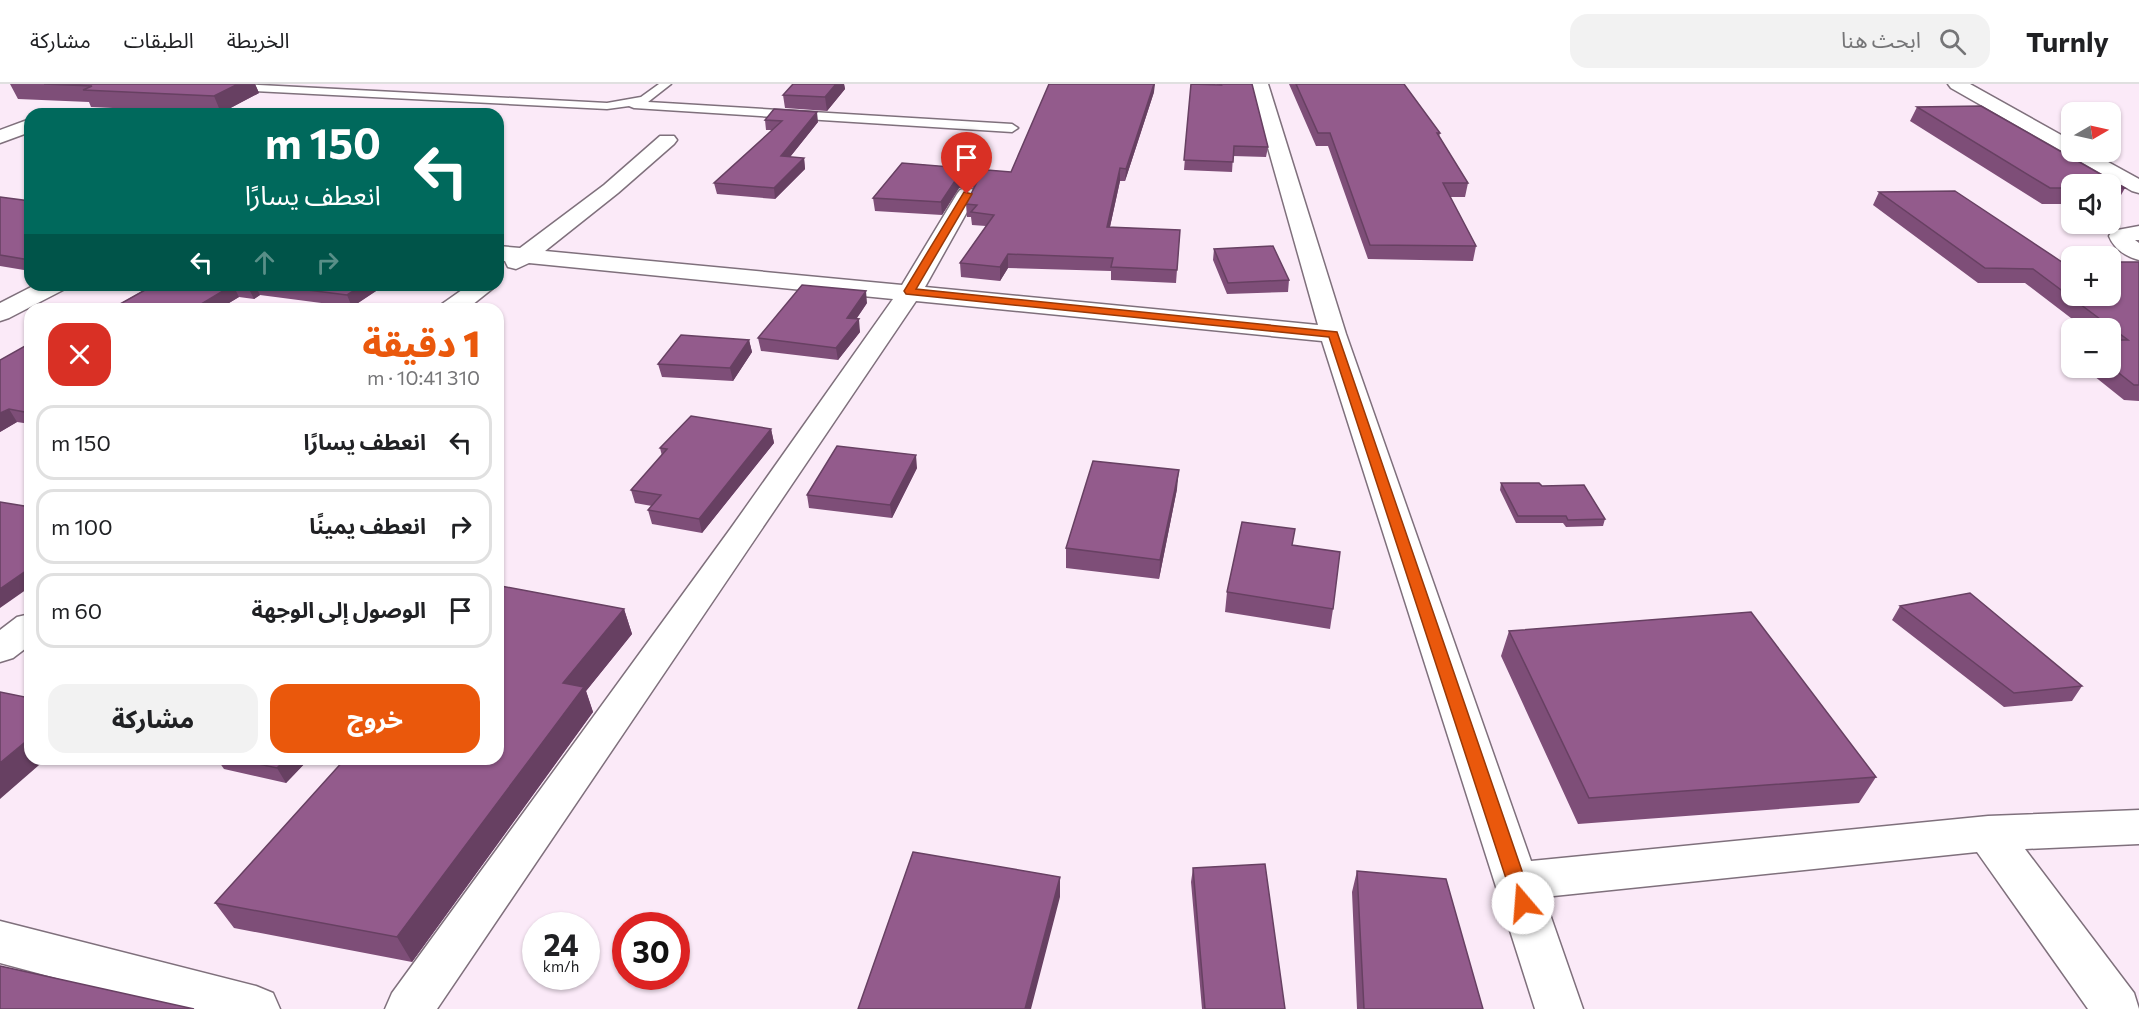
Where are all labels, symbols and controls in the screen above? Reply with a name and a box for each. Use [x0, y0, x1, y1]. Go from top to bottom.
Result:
search box [1570, 14, 1990, 68]
text: Turnly [2026, 24, 2109, 58]
icon: search [1936, 25, 1969, 58]
text: ابحث هنا [1841, 26, 1921, 53]
text: مشاركة [30, 27, 91, 52]
text: الطبقات [124, 27, 194, 52]
text: الخريطة [227, 27, 290, 52]
north arrow [2061, 102, 2121, 162]
map controls [2061, 102, 2121, 378]
text: 150 m [265, 116, 381, 168]
icon: left [402, 132, 480, 210]
pin [941, 132, 992, 194]
icon: arrive [950, 141, 983, 174]
button: sound [2061, 174, 2121, 234]
text: انعطف يسارًا [245, 178, 381, 211]
icon: left [185, 246, 218, 279]
icon: ahead [248, 246, 281, 279]
icon: right [311, 246, 344, 279]
button: + [2061, 246, 2121, 306]
button: − [2061, 318, 2121, 378]
text: 1 دقيقة [362, 320, 480, 364]
button: close [48, 323, 111, 386]
text: 310 m · 10:41 [367, 365, 480, 389]
icon: left [444, 426, 477, 459]
text: انعطف يسارًا [304, 428, 426, 455]
text: 150 m [51, 429, 111, 456]
icon: right [444, 510, 477, 543]
text: انعطف يمينًا [309, 512, 426, 539]
text: 100 m [51, 513, 113, 540]
icon: arrive [444, 594, 477, 627]
text: الوصول إلى الوجهة [251, 596, 426, 623]
text: 60 m [51, 597, 102, 624]
button: مشاركة [48, 684, 258, 753]
button: خروج [270, 684, 480, 753]
position arrow [1491, 871, 1555, 935]
speed limit sign: 30 [612, 912, 690, 990]
text: 24 [543, 925, 579, 962]
text: km/h [543, 957, 579, 975]

